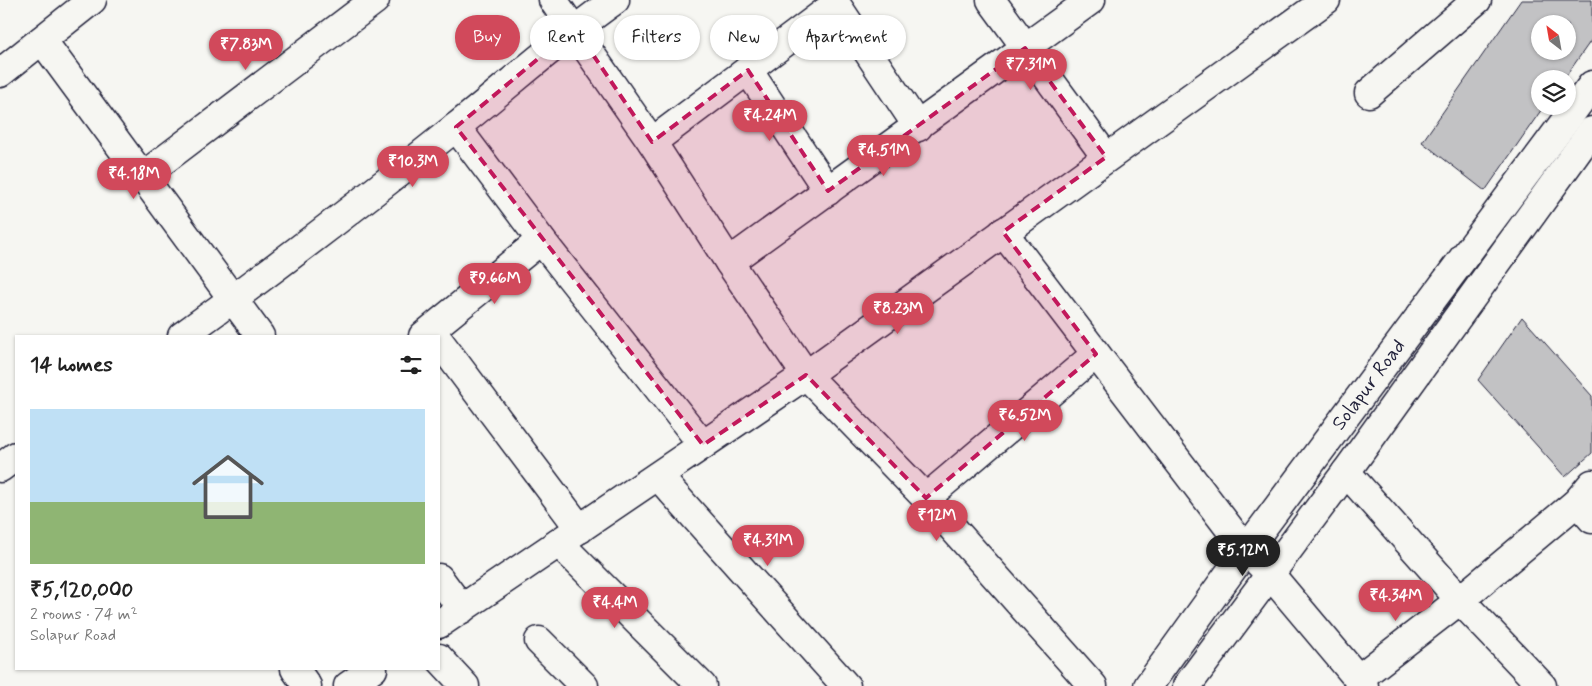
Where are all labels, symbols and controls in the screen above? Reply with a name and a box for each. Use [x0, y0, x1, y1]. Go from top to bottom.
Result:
chip: Buy [455, 15, 520, 60]
chip: Rent [530, 15, 604, 60]
chip: Filters [614, 15, 700, 60]
chip: New [710, 15, 778, 60]
chip: Apartment [788, 15, 906, 60]
north arrow [1531, 15, 1576, 60]
map controls [1531, 15, 1576, 115]
pin: ₹7.83M [205, 28, 287, 71]
text: ₹7.83M [220, 34, 272, 55]
pin: ₹7.31M [990, 48, 1072, 91]
text: ₹7.31M [1006, 54, 1056, 75]
button: layers [1531, 70, 1576, 115]
pin: ₹4.24M [729, 100, 811, 142]
text: ₹4.24M [743, 105, 797, 126]
pin: ₹4.51M [843, 134, 925, 177]
text: ₹4.51M [858, 140, 910, 161]
pin: ₹10.3M [372, 146, 454, 188]
text: ₹10.3M [388, 151, 438, 172]
pin: ₹4.18M [93, 158, 175, 200]
text: ₹4.18M [108, 163, 160, 184]
pin: ₹9.66M [454, 262, 536, 305]
text: ₹9.66M [469, 268, 521, 289]
pin: ₹8.23M [857, 292, 939, 335]
text: ₹8.23M [873, 298, 923, 319]
street label: Solapur Road [1326, 334, 1412, 436]
text: 14 homes [30, 351, 113, 379]
icon: filters [397, 351, 425, 379]
pin: ₹6.52M [984, 400, 1066, 442]
text: ₹6.52M [999, 405, 1051, 426]
icon: home [183, 442, 273, 532]
pin: ₹12M [907, 500, 967, 542]
text: ₹12M [918, 505, 956, 526]
pin: ₹4.31M [727, 524, 809, 567]
text: ₹4.31M [743, 530, 793, 551]
pin: ₹5.12M [1202, 534, 1284, 577]
text: ₹5.12M [1217, 540, 1269, 561]
text: ₹5,120,000 [30, 576, 133, 604]
pin: ₹4.34M [1355, 580, 1437, 622]
text: ₹4.34M [1370, 585, 1422, 606]
pin: ₹4.4M [580, 586, 650, 629]
text: ₹4.4M [592, 592, 638, 613]
text: 2 rooms · 74 m² [30, 604, 138, 625]
text: Solapur Road [30, 625, 116, 646]

